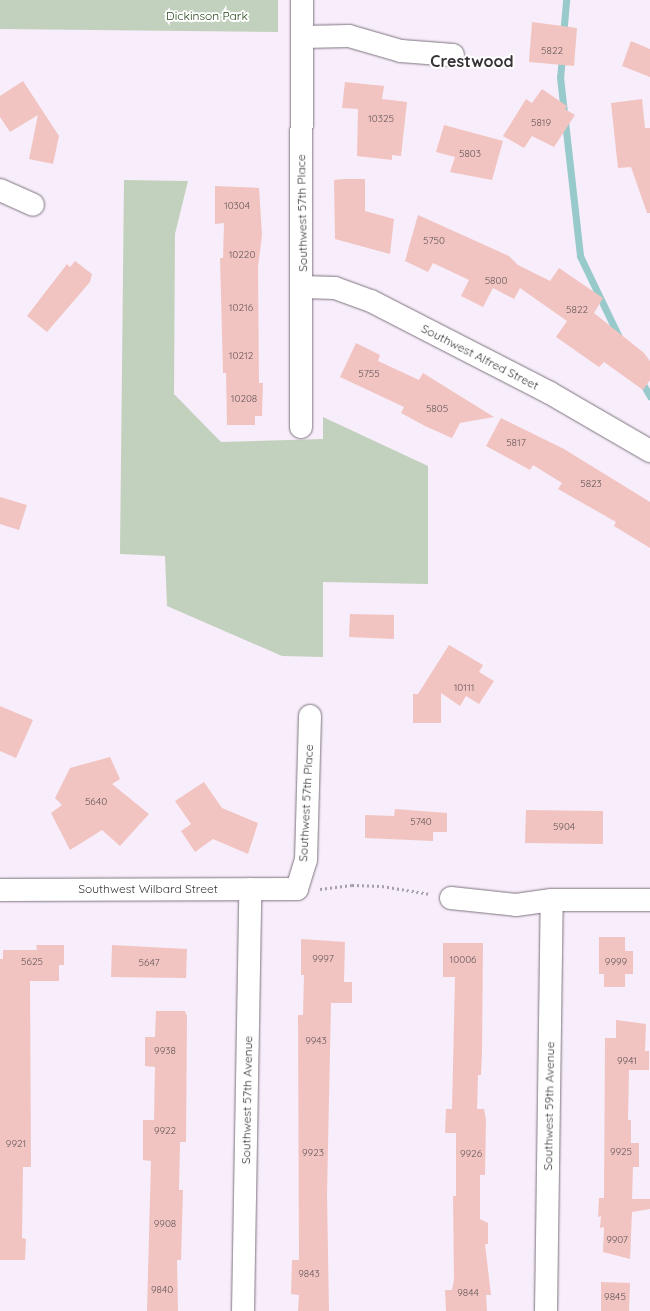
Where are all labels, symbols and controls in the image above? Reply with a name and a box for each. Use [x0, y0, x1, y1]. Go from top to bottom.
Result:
park label: Dickinson Park [166, 9, 248, 23]
house number: 5822 [541, 45, 563, 57]
district label: Crestwood [430, 51, 514, 71]
house number: 10325 [368, 113, 394, 125]
house number: 5819 [531, 117, 551, 129]
house number: 5803 [459, 148, 481, 160]
street label: Southwest 57th Place [294, 154, 310, 272]
house number: 10304 [224, 200, 250, 212]
house number: 5750 [423, 235, 445, 247]
house number: 10220 [229, 249, 255, 261]
house number: 5800 [485, 275, 507, 287]
house number: 10216 [229, 302, 253, 314]
house number: 5822 [566, 304, 588, 316]
street label: Southwest Alfred Street [419, 321, 541, 393]
house number: 10212 [229, 350, 253, 362]
house number: 5755 [358, 368, 380, 380]
house number: 10208 [231, 393, 257, 405]
house number: 5805 [426, 403, 448, 415]
house number: 5817 [506, 437, 526, 449]
house number: 5823 [580, 478, 602, 490]
house number: 10111 [454, 682, 474, 694]
street label: Southwest 57th Place [296, 744, 316, 862]
house number: 5640 [85, 796, 107, 808]
house number: 5740 [410, 816, 432, 828]
house number: 5904 [553, 821, 575, 833]
street label: Southwest Wilbard Street [78, 882, 218, 896]
house number: 9997 [312, 953, 334, 965]
house number: 10006 [450, 954, 476, 966]
house number: 5625 [21, 956, 43, 968]
house number: 9999 [605, 956, 627, 968]
house number: 5647 [138, 957, 160, 969]
house number: 9943 [305, 1035, 327, 1047]
street label: Southwest 57th Avenue [239, 1036, 255, 1164]
street label: Southwest 59th Avenue [541, 1041, 557, 1171]
house number: 9938 [154, 1045, 176, 1057]
house number: 9941 [617, 1055, 637, 1067]
house number: 9922 [154, 1125, 176, 1137]
house number: 9921 [6, 1138, 26, 1150]
house number: 9925 [610, 1146, 632, 1158]
house number: 9923 [302, 1147, 324, 1159]
house number: 9926 [460, 1148, 482, 1160]
house number: 9908 [154, 1218, 176, 1230]
house number: 9907 [606, 1234, 628, 1246]
house number: 9843 [298, 1268, 320, 1280]
house number: 9840 [151, 1284, 173, 1296]
house number: 9844 [457, 1287, 479, 1299]
house number: 9845 [604, 1291, 626, 1303]

